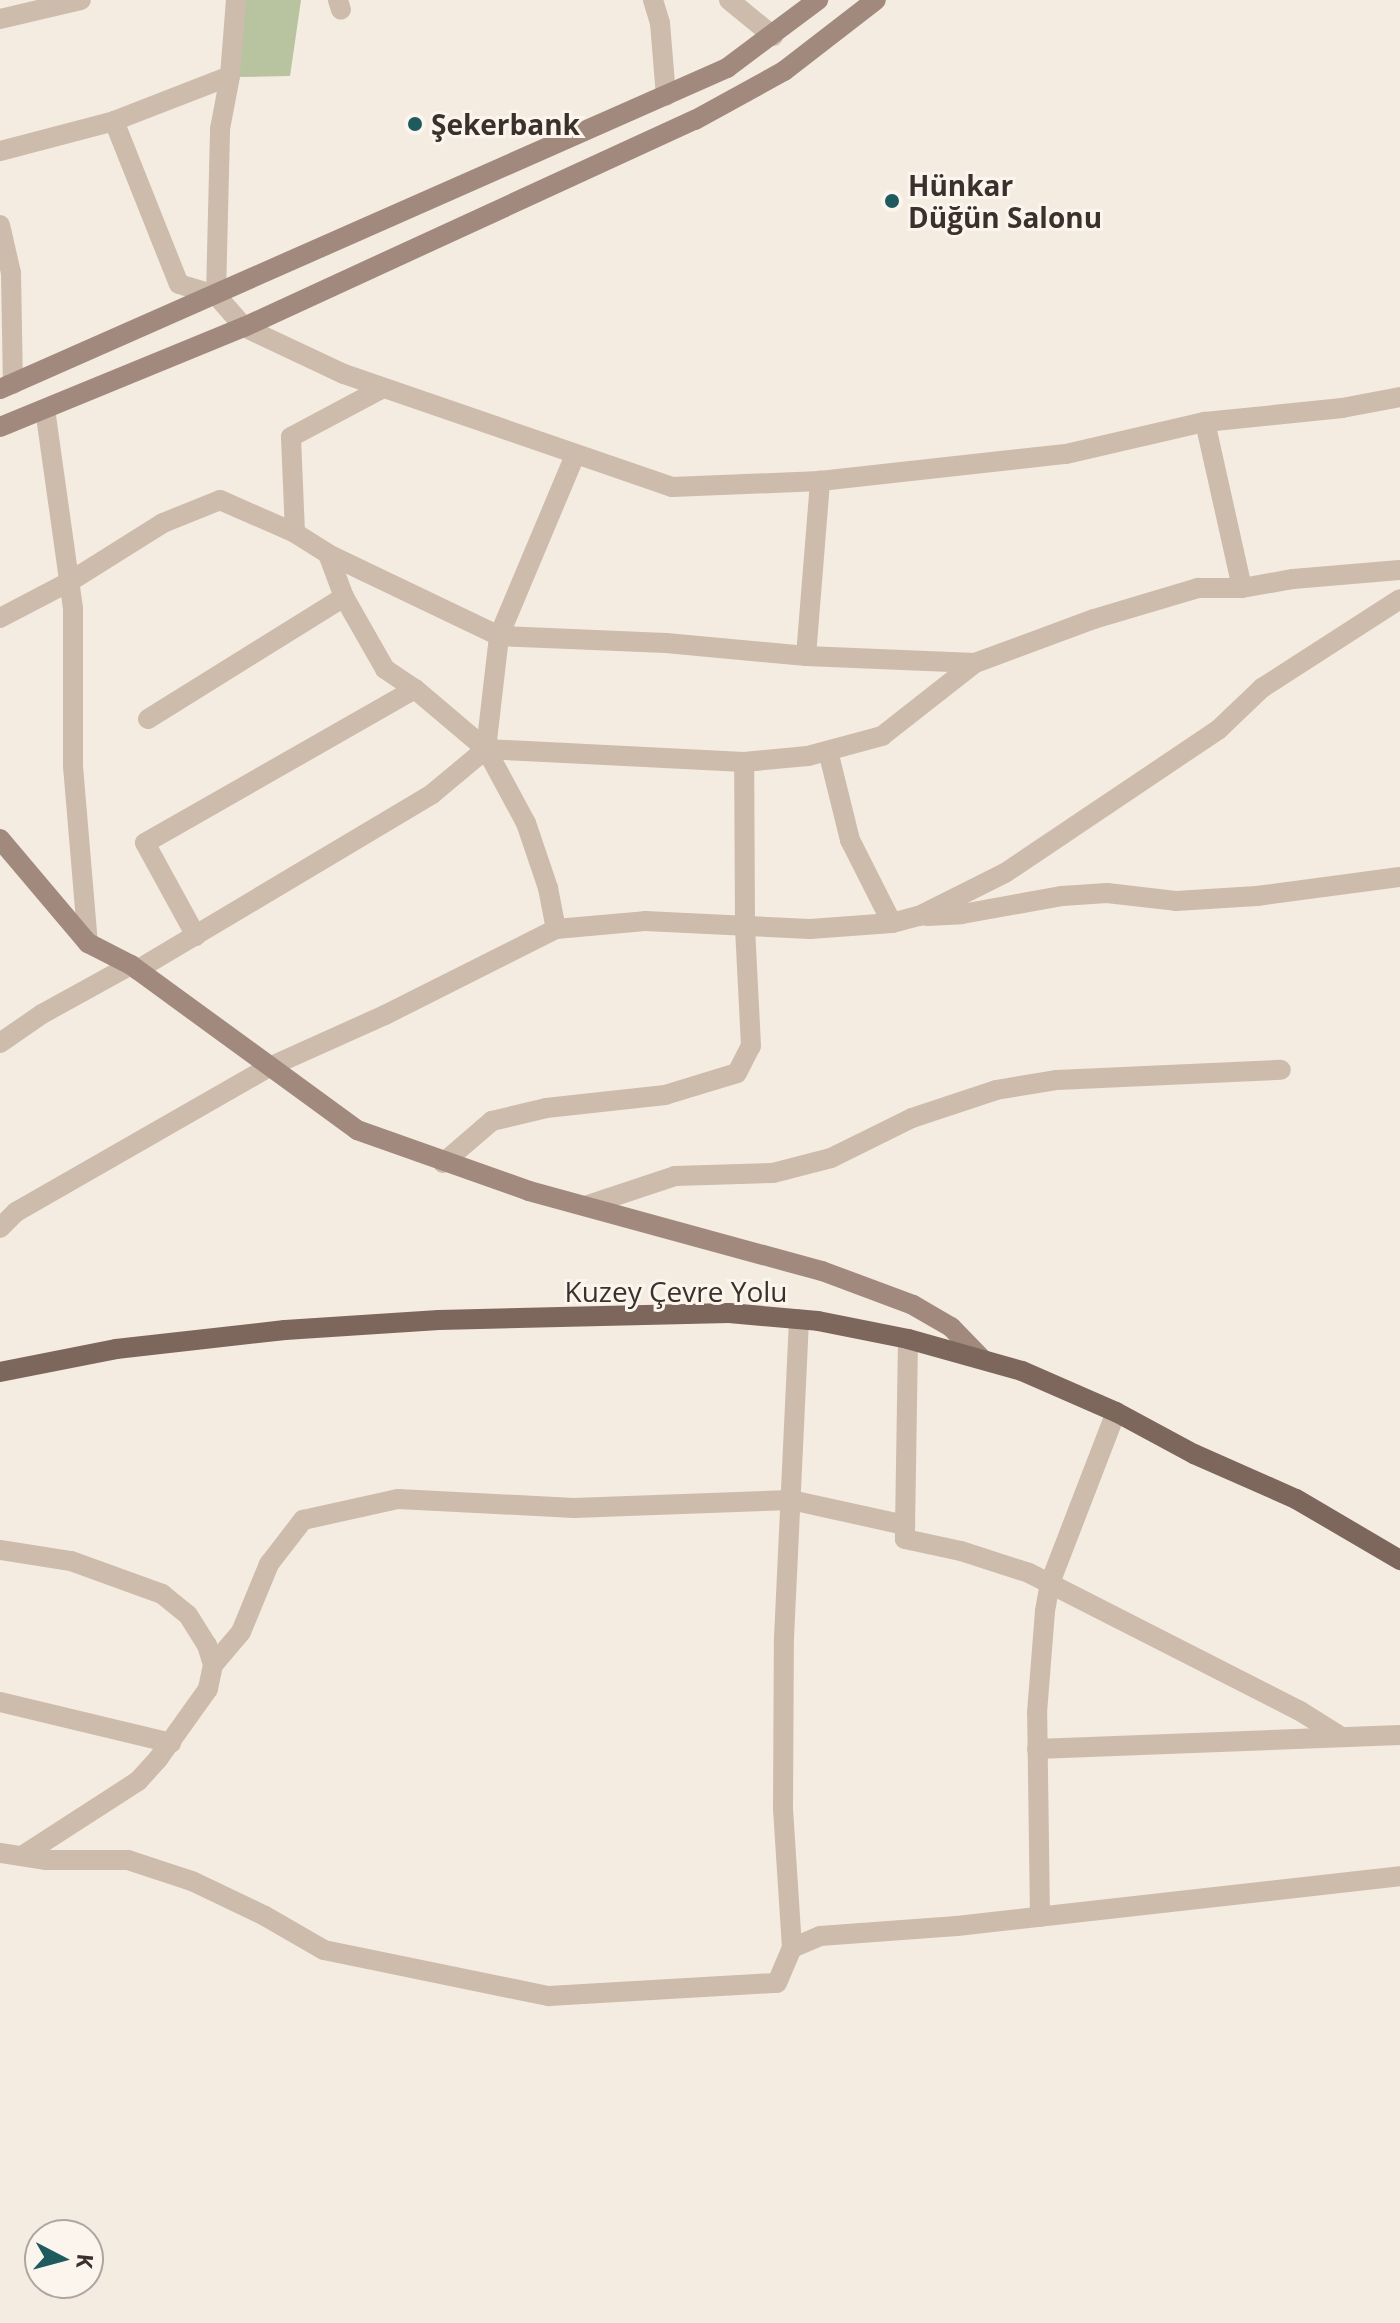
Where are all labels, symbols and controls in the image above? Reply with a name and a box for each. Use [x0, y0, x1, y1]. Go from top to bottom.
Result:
place label: Şekerbank [431, 107, 580, 141]
marker: Şekerbank [406, 115, 424, 133]
place label: Hünkar Düğün Salonu [908, 168, 1102, 234]
marker: Hünkar Düğün Salonu [883, 192, 901, 210]
street label: Kuzey Çevre Yolu [565, 1274, 787, 1308]
north arrow [24, 2219, 104, 2299]
text: K [70, 2252, 102, 2270]

